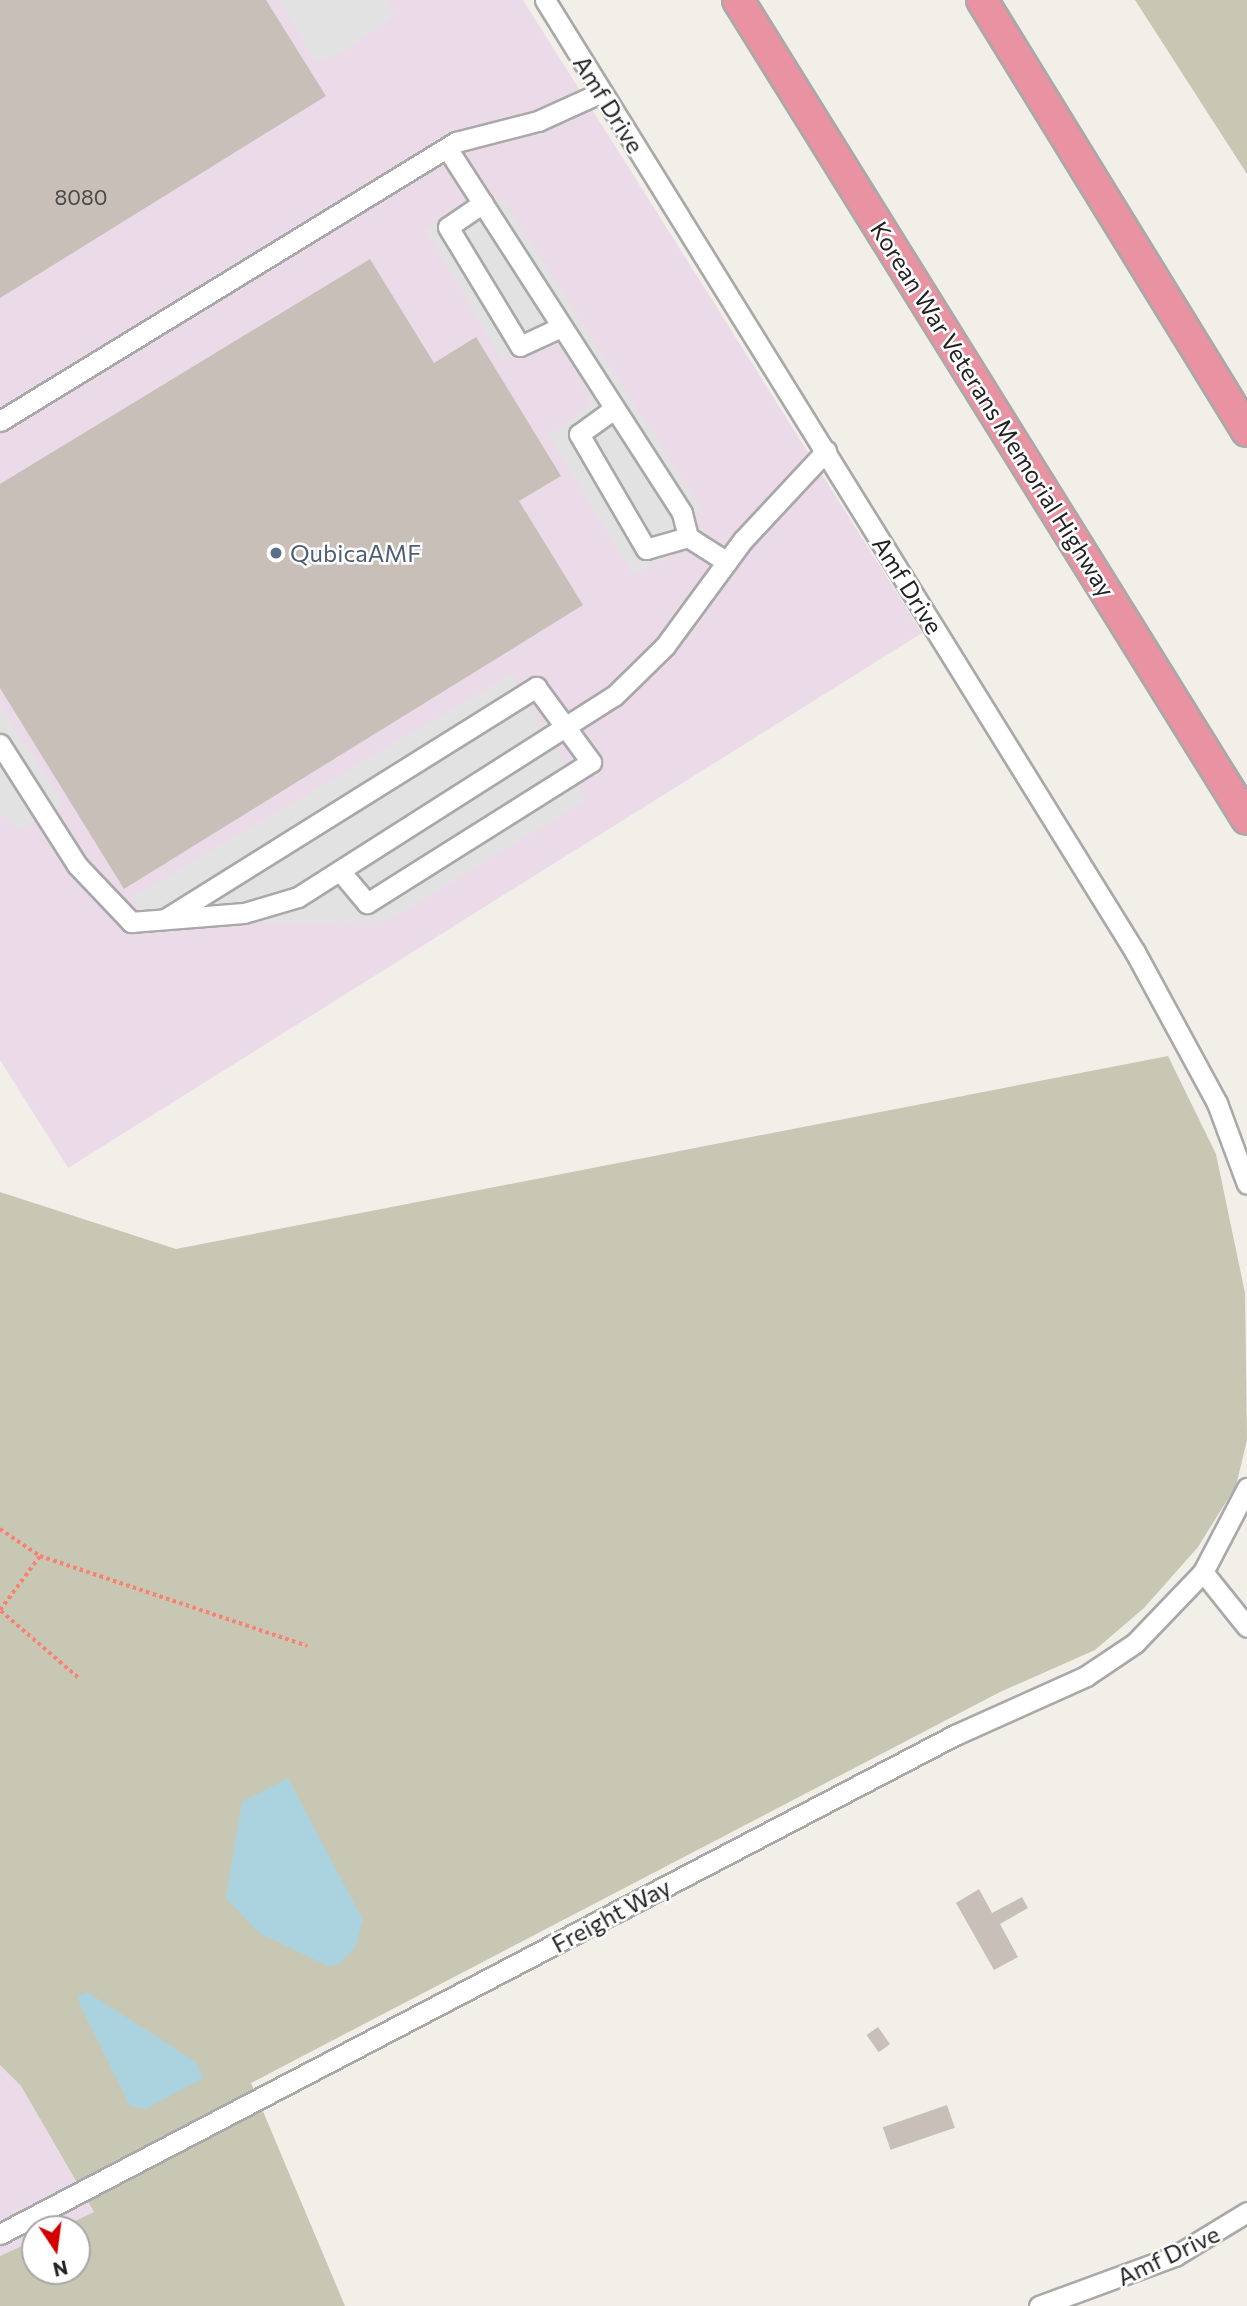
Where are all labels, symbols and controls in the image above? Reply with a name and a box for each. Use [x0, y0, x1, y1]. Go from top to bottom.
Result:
street label: Amf Drive [568, 50, 650, 158]
house number: 8080 [55, 184, 107, 210]
street label: Korean War Veterans Memorial Highway [865, 216, 1121, 602]
street label: Amf Drive [867, 531, 949, 639]
place label: QubicaAMF [290, 539, 421, 567]
marker: QubicaAMF [268, 545, 284, 561]
street label: Freight Way [547, 1872, 675, 1958]
north arrow [21, 2215, 91, 2285]
street label: Amf Drive [1112, 2219, 1224, 2291]
text: N [51, 2256, 70, 2282]

